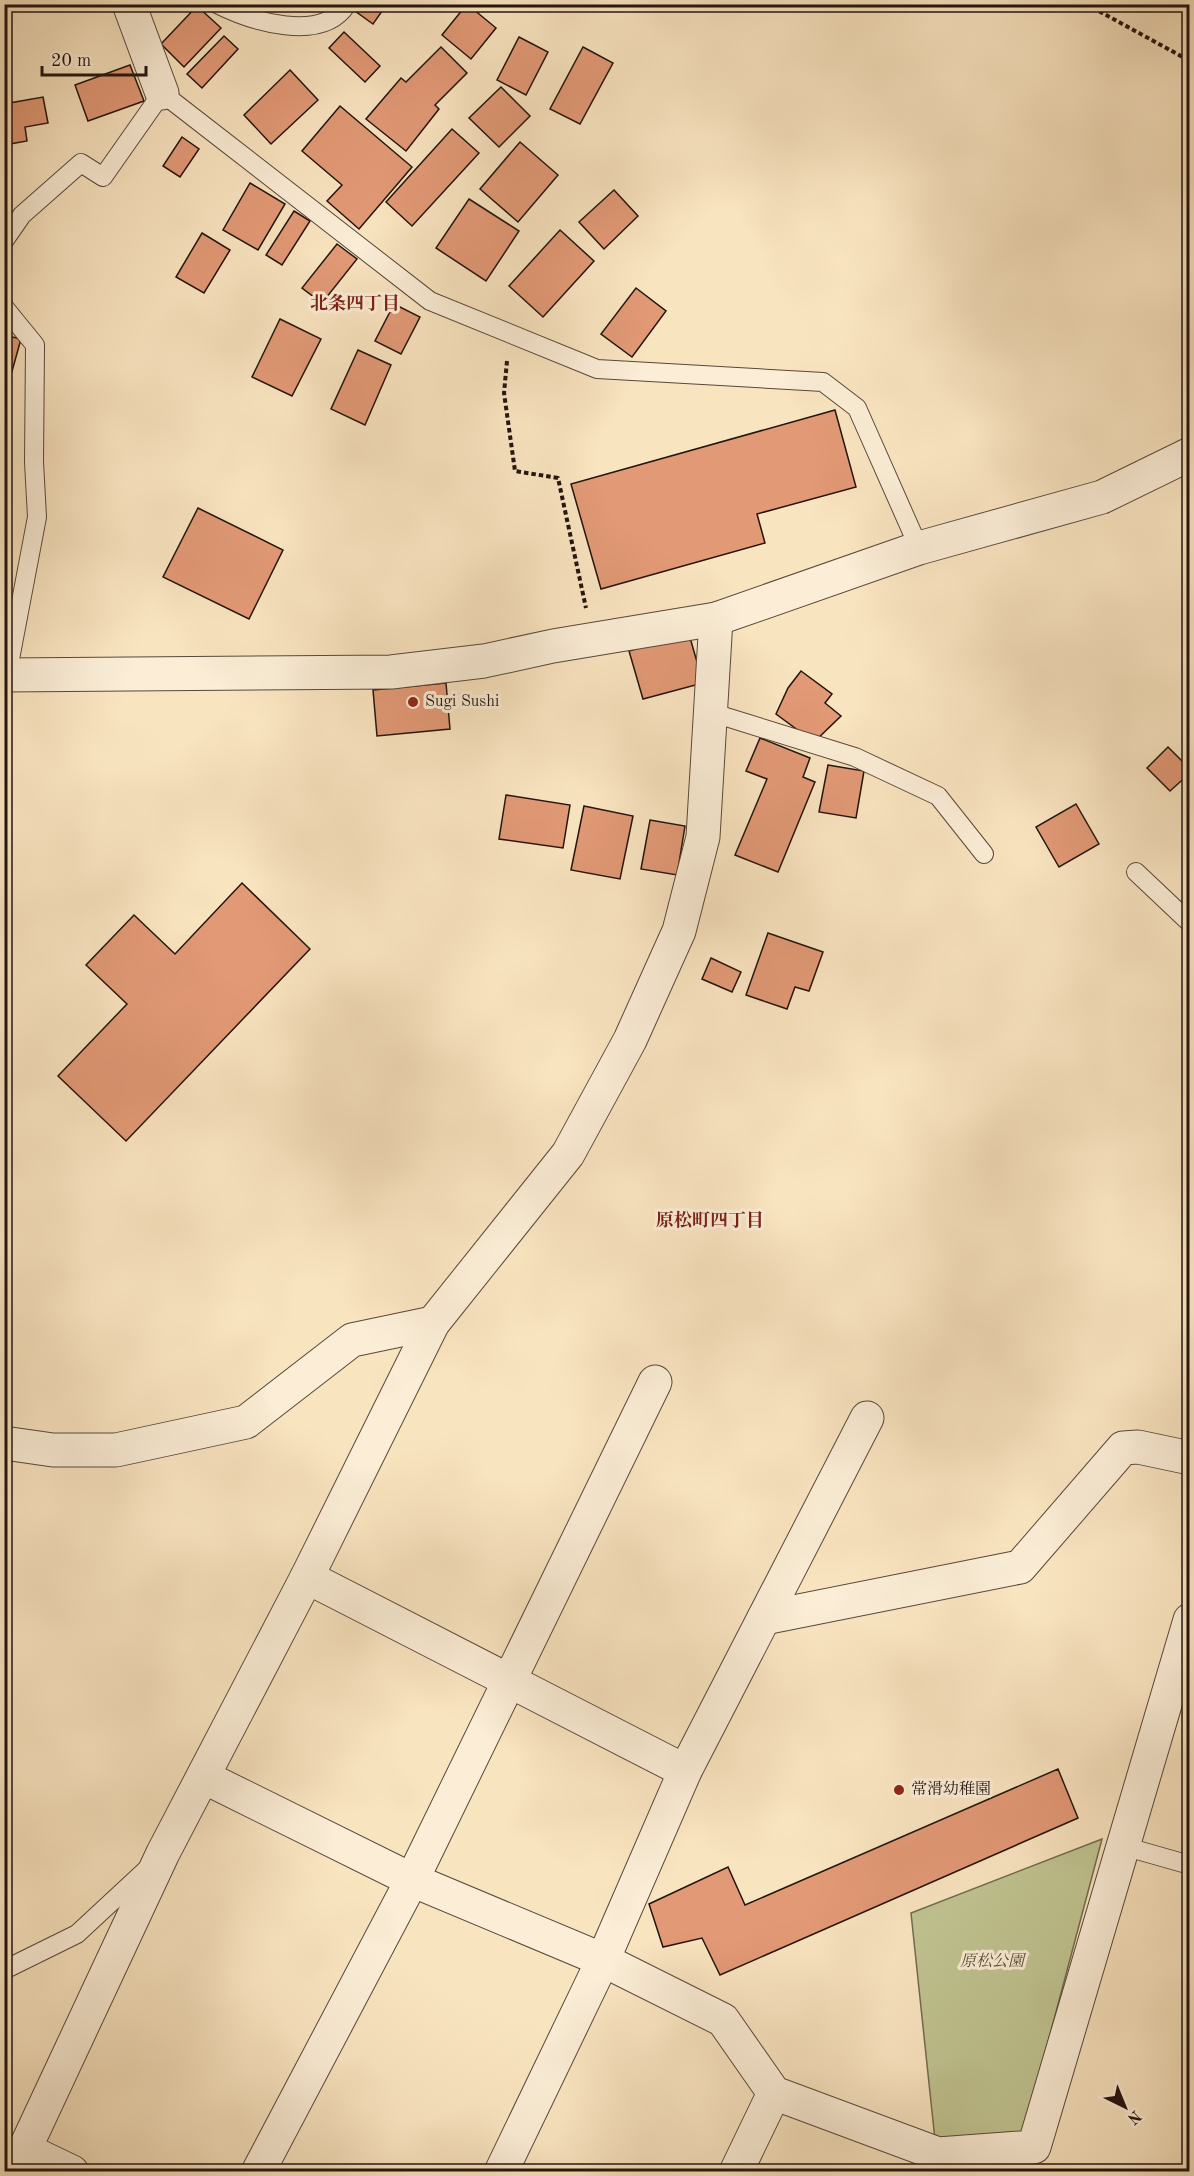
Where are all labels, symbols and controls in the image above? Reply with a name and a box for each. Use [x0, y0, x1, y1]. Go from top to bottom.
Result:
scale bar [42, 39, 146, 77]
text: 20 m [51, 52, 91, 70]
district label: 北条四丁目 [310, 293, 400, 313]
place label: Sugi Sushi [425, 694, 499, 710]
marker: Sugi Sushi [406, 695, 420, 709]
district label: 原松町四丁目 [656, 1210, 764, 1230]
place label: 常滑幼稚園 [911, 1780, 991, 1798]
marker: 常滑幼稚園 [892, 1783, 906, 1797]
park label: 原松公園 [960, 1952, 1027, 1970]
north arrow [1095, 2077, 1155, 2137]
text: N [1123, 2106, 1144, 2127]

